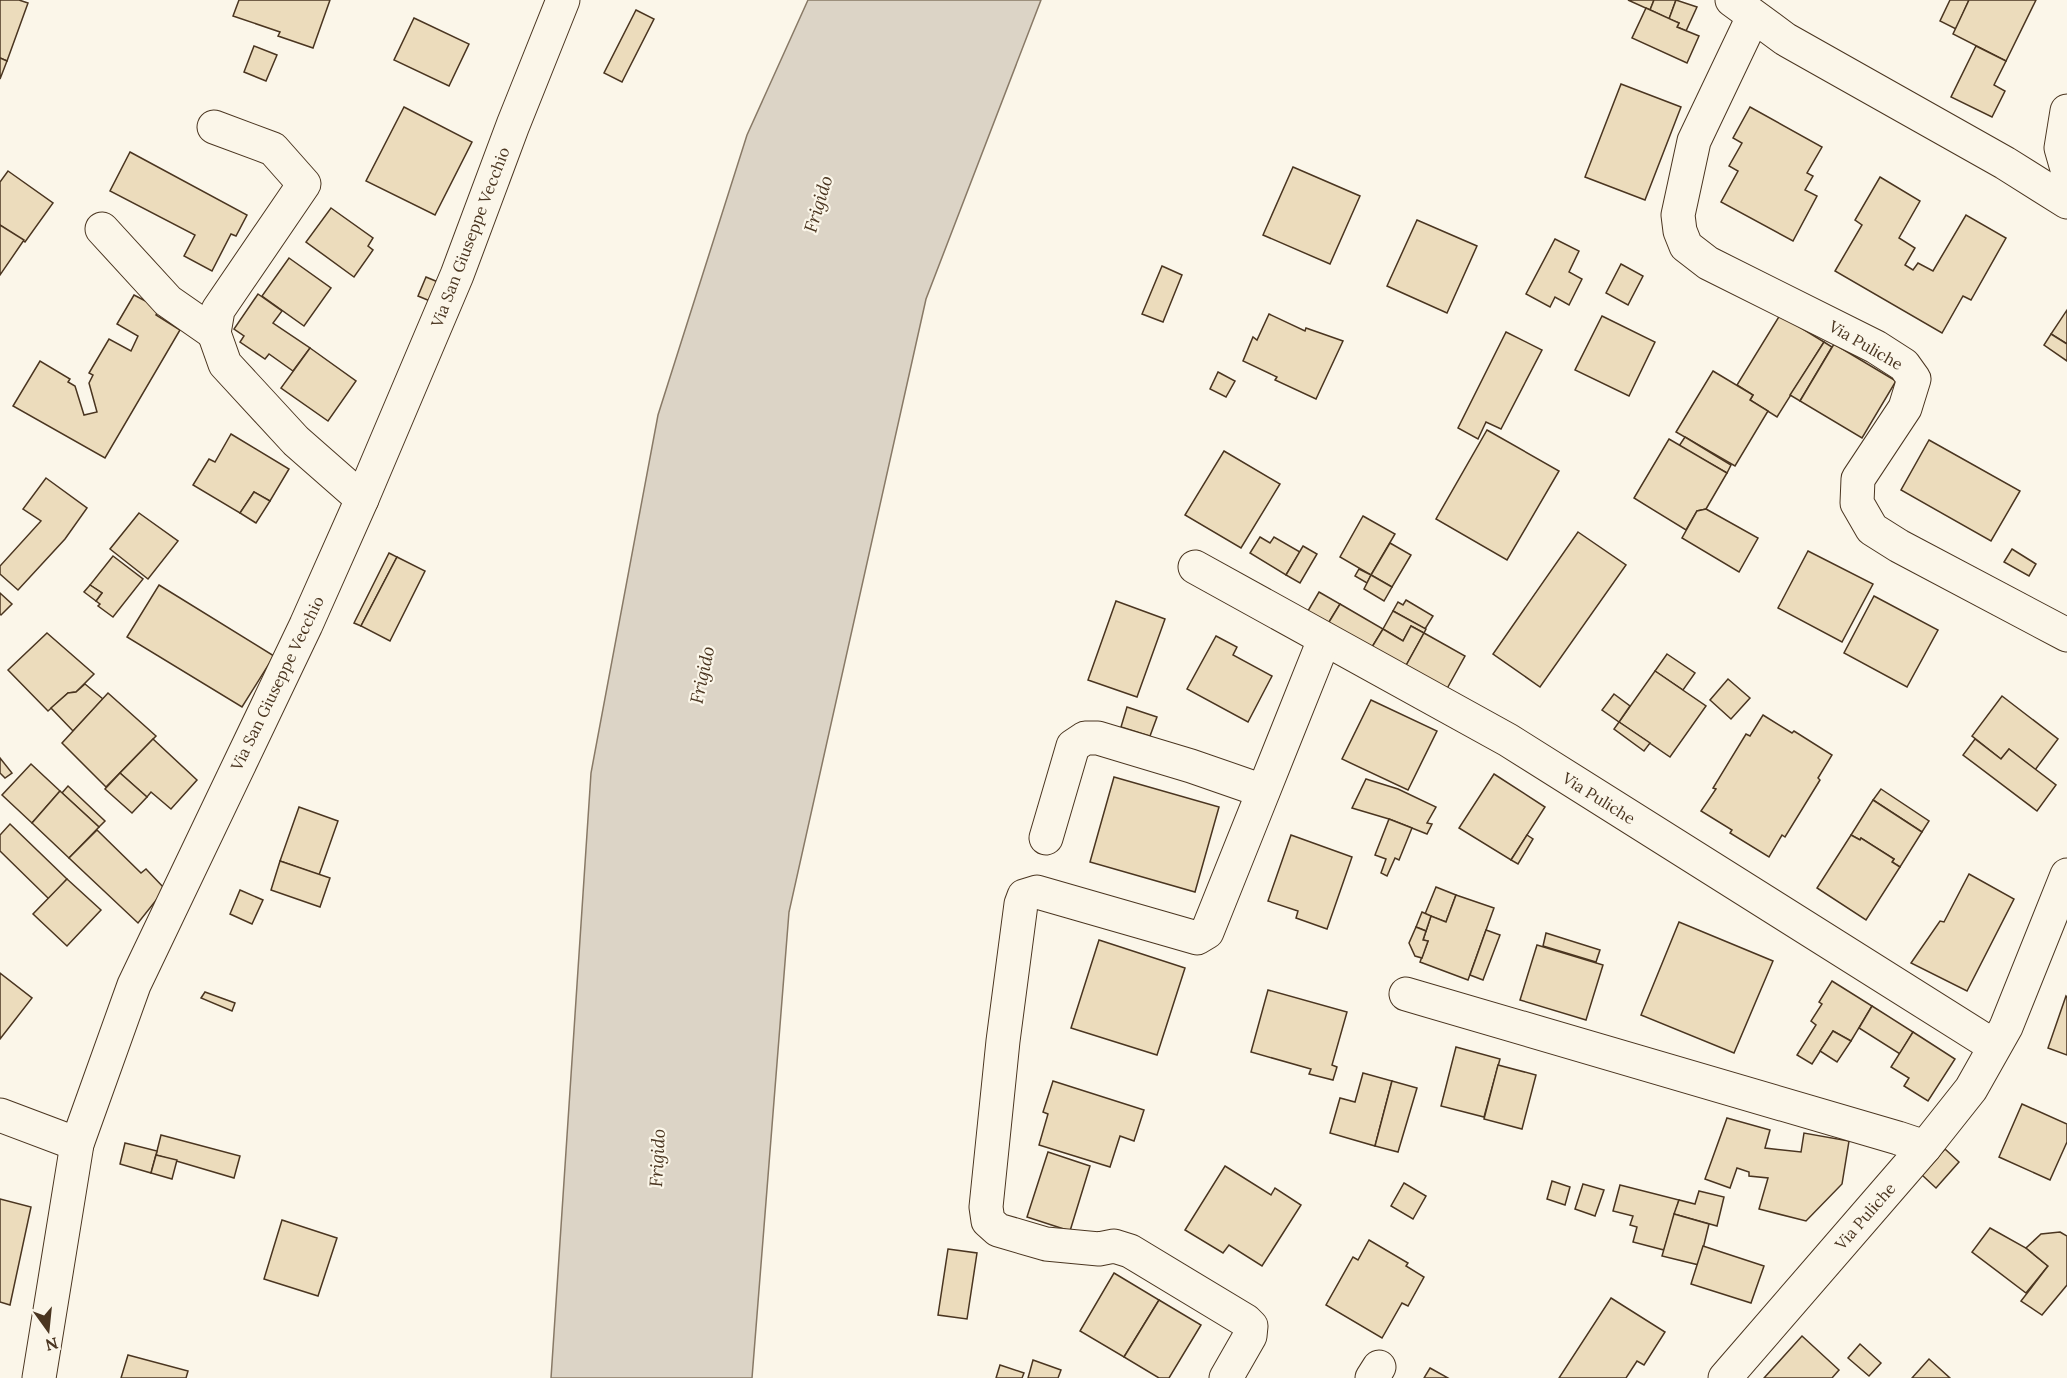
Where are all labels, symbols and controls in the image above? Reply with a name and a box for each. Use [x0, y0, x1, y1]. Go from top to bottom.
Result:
street label: Via San Giuseppe Vecchio [426, 144, 514, 331]
water label: Frigido [798, 173, 838, 235]
street label: Via Puliche [1825, 315, 1907, 374]
street label: Via San Giuseppe Vecchio [226, 593, 328, 774]
water label: Frigido [685, 644, 719, 706]
street label: Via Puliche [1558, 767, 1639, 828]
water label: Frigido [644, 1128, 670, 1188]
street label: Via Puliche [1830, 1178, 1900, 1254]
north arrow [18, 1300, 78, 1360]
text: N [43, 1333, 60, 1356]

